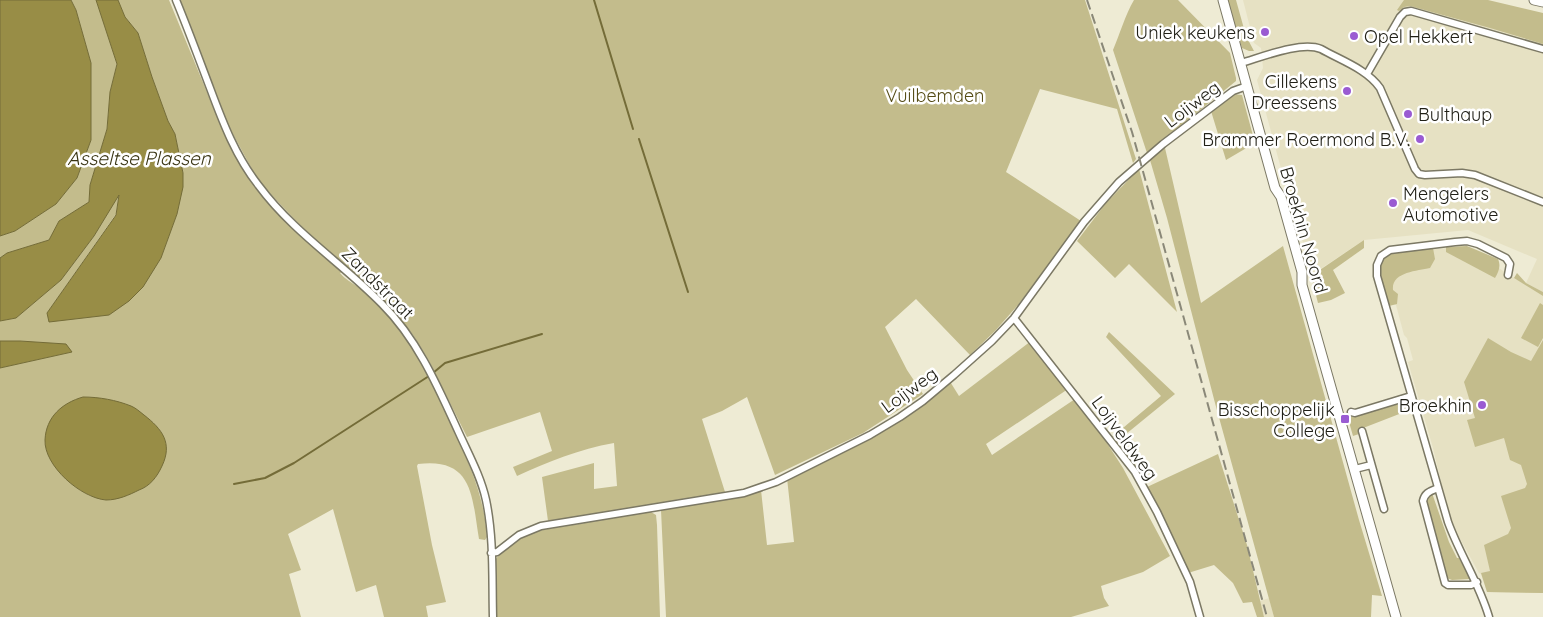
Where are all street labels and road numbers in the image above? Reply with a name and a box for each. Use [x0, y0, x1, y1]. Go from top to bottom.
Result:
street label: Loijweg [1160, 76, 1224, 132]
street label: Broekhin Noord [1275, 164, 1333, 296]
street label: Zandstraat [337, 242, 419, 324]
street label: Loijweg [876, 362, 942, 418]
street label: Loijveldweg [1087, 391, 1163, 485]

